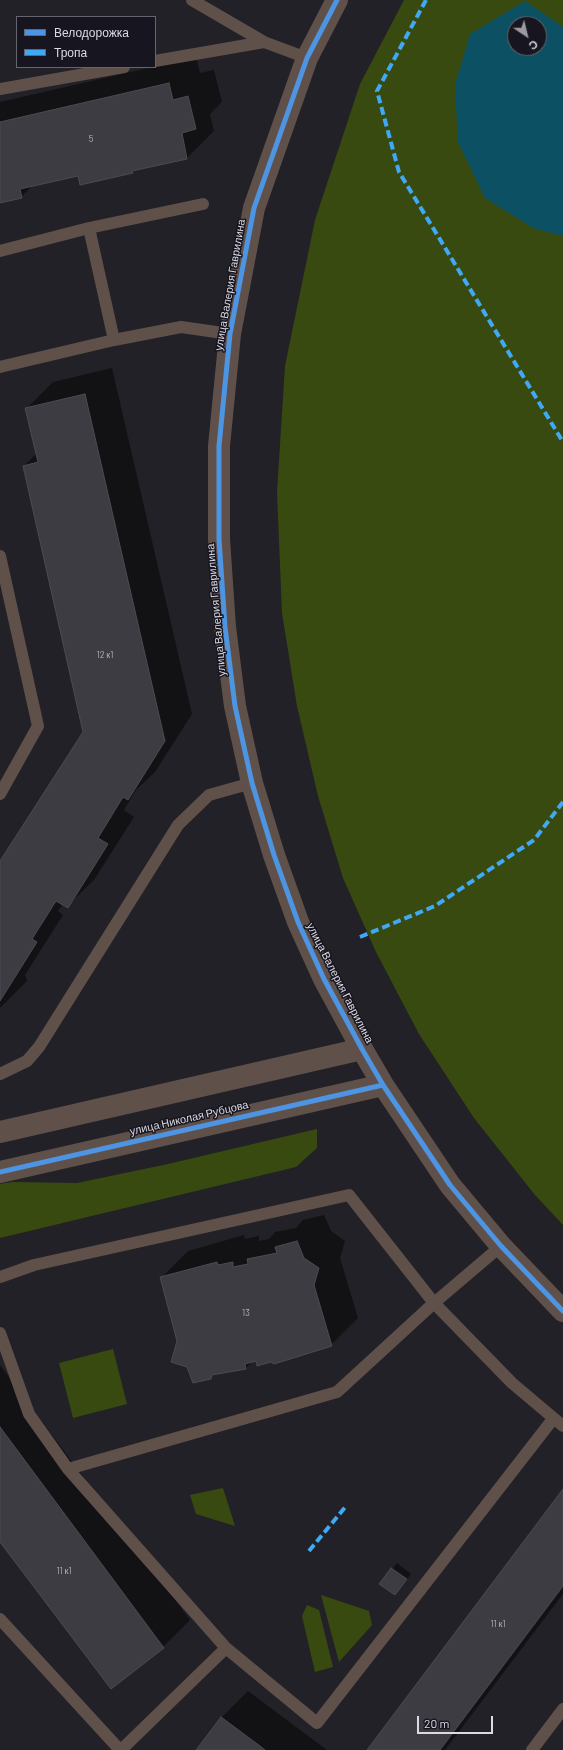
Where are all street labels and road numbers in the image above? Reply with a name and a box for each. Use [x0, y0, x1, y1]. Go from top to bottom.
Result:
street label: улица Валерия Гаврилина [212, 218, 248, 352]
street label: улица Валерия Гаврилина [204, 543, 228, 677]
street label: улица Валерия Гаврилина [304, 921, 376, 1045]
street label: улица Николая Рубцова [128, 1098, 250, 1138]

